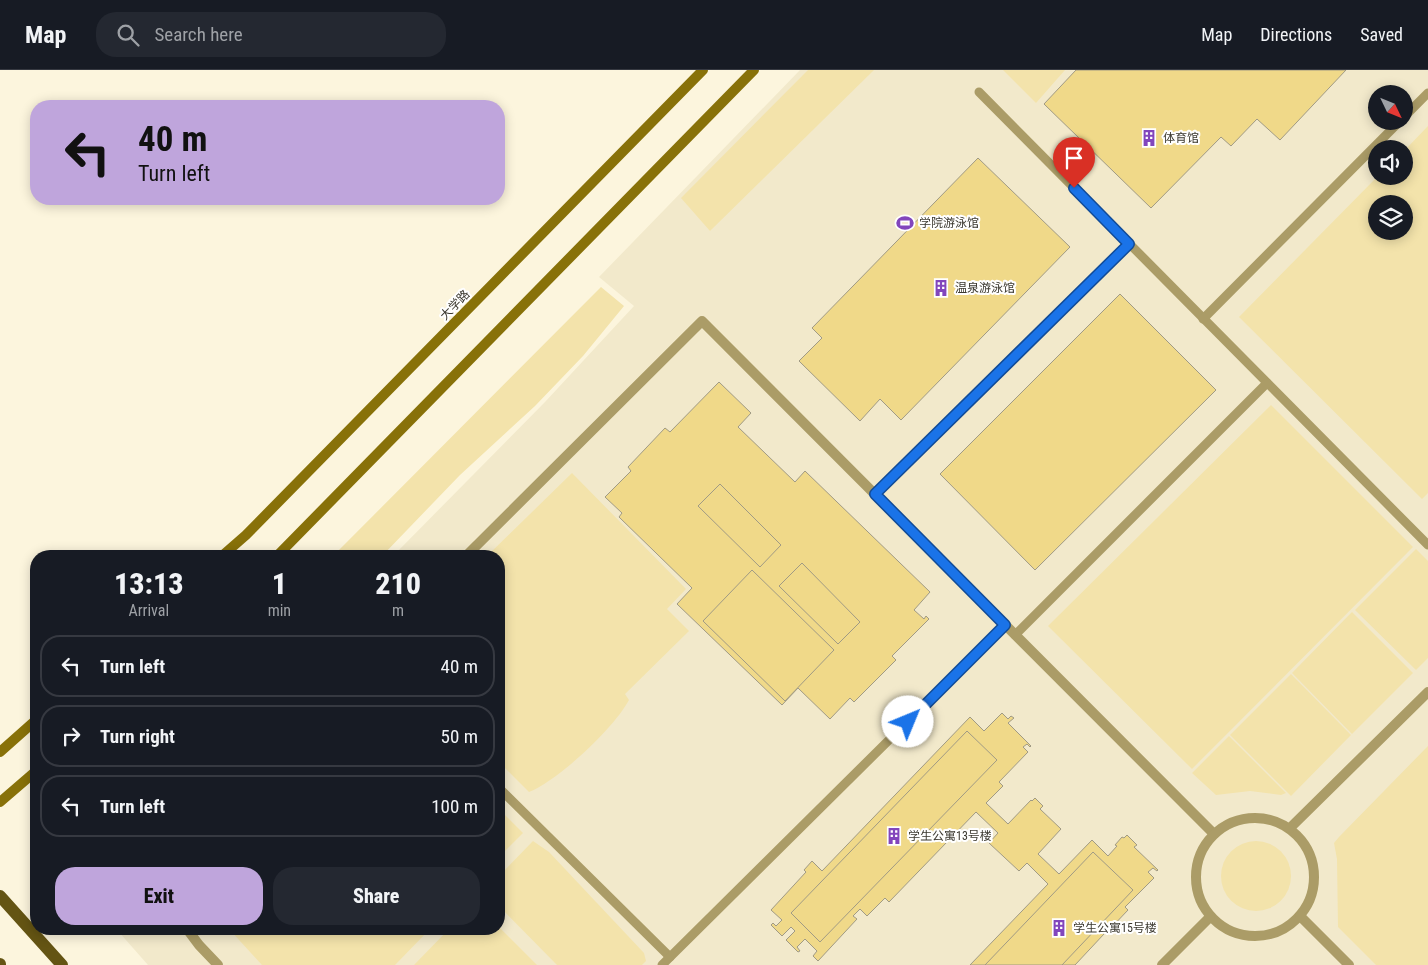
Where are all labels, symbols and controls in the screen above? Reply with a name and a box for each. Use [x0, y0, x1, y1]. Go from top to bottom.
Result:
search box [96, 12, 446, 57]
text: Map [25, 21, 66, 49]
icon: search [114, 21, 142, 49]
text: Search here [154, 23, 243, 46]
text: Map [1201, 24, 1232, 45]
text: Directions [1260, 24, 1332, 45]
text: Saved [1360, 24, 1403, 45]
north arrow [1368, 85, 1412, 130]
map controls [1368, 85, 1413, 240]
text: 40 m [138, 119, 207, 160]
icon: left [55, 120, 120, 185]
building icon: 体育馆 [1139, 128, 1159, 148]
place label: 体育馆 [1163, 131, 1199, 145]
pin [1053, 137, 1095, 188]
button: sound [1368, 140, 1413, 185]
icon: arrive [1060, 144, 1088, 172]
text: Turn left [138, 161, 210, 186]
button: layers [1368, 195, 1413, 240]
sports icon: 学院游泳馆 [895, 213, 915, 233]
place label: 学院游泳馆 [919, 216, 979, 230]
building icon: 温泉游泳馆 [931, 278, 951, 298]
place label: 温泉游泳馆 [955, 281, 1015, 295]
street label: 大学路 [437, 287, 473, 323]
text: 13:13 [114, 566, 184, 601]
text: 1 [272, 566, 287, 601]
text: 210 [375, 566, 421, 601]
text: Arrival [128, 601, 169, 620]
text: min [268, 601, 291, 620]
text: m [392, 601, 404, 620]
icon: left [57, 652, 85, 680]
text: Turn left [100, 655, 165, 678]
text: 40 m [441, 655, 478, 678]
position arrow [881, 695, 933, 747]
icon: right [57, 722, 85, 750]
text: Turn right [100, 725, 175, 748]
text: 50 m [441, 725, 478, 748]
icon: left [57, 792, 85, 820]
text: Turn left [100, 795, 165, 818]
text: 100 m [431, 795, 478, 818]
building icon: 学生公寓13号楼 [884, 826, 904, 846]
place label: 学生公寓13号楼 [908, 829, 992, 843]
button: Exit [55, 867, 263, 925]
button: Share [273, 867, 480, 925]
building icon: 学生公寓15号楼 [1049, 918, 1069, 938]
place label: 学生公寓15号楼 [1073, 921, 1157, 935]

